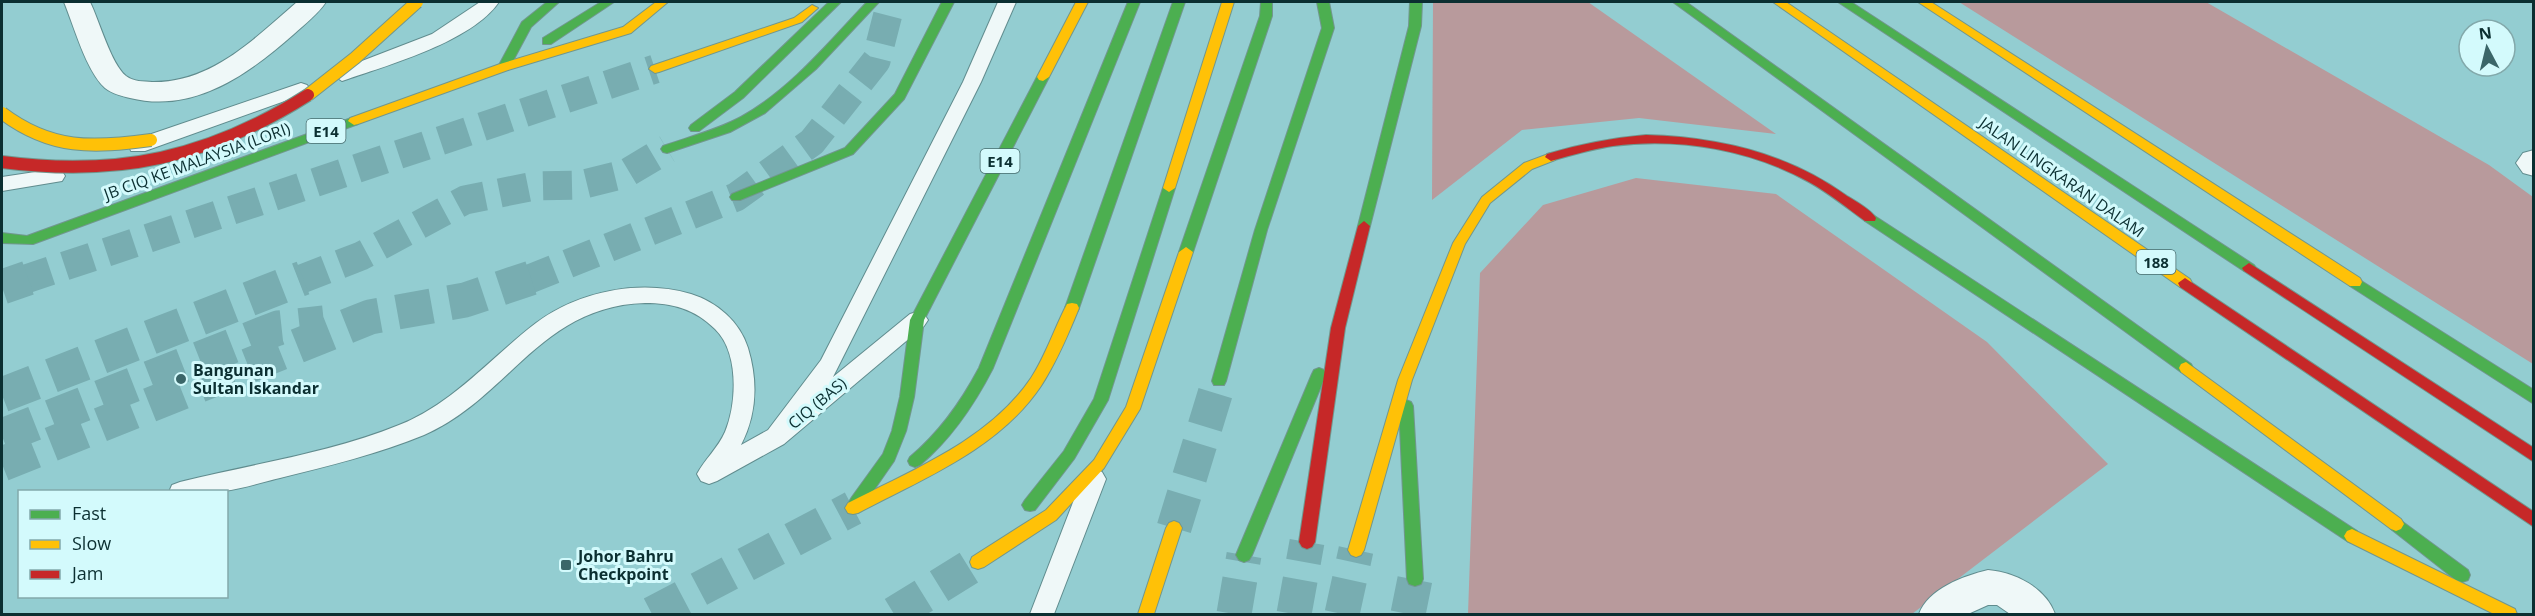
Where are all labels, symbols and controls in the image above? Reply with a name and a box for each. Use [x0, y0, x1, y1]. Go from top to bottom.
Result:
north arrow [2457, 18, 2517, 78]
text: N [2477, 21, 2493, 45]
street label: JALAN LINGKARAN DALAM [1974, 111, 2149, 242]
street label: JB CIQ KE MALAYSIA (LORI) [99, 117, 293, 206]
road number: E14 [306, 119, 346, 143]
road number: E14 [980, 149, 1020, 173]
road number: 188 [2136, 250, 2176, 274]
place label: Bangunan Sultan Iskandar [193, 359, 319, 399]
marker: Bangunan Sultan Iskandar [174, 372, 188, 386]
street label: CIQ (BAS) [783, 372, 851, 434]
legend [18, 490, 228, 598]
text: Fast [72, 501, 106, 525]
text: Slow [72, 531, 111, 555]
place label: Johor Bahru Checkpoint [576, 545, 674, 585]
marker: Johor Bahru Checkpoint [559, 558, 573, 572]
text: Jam [70, 561, 104, 585]

